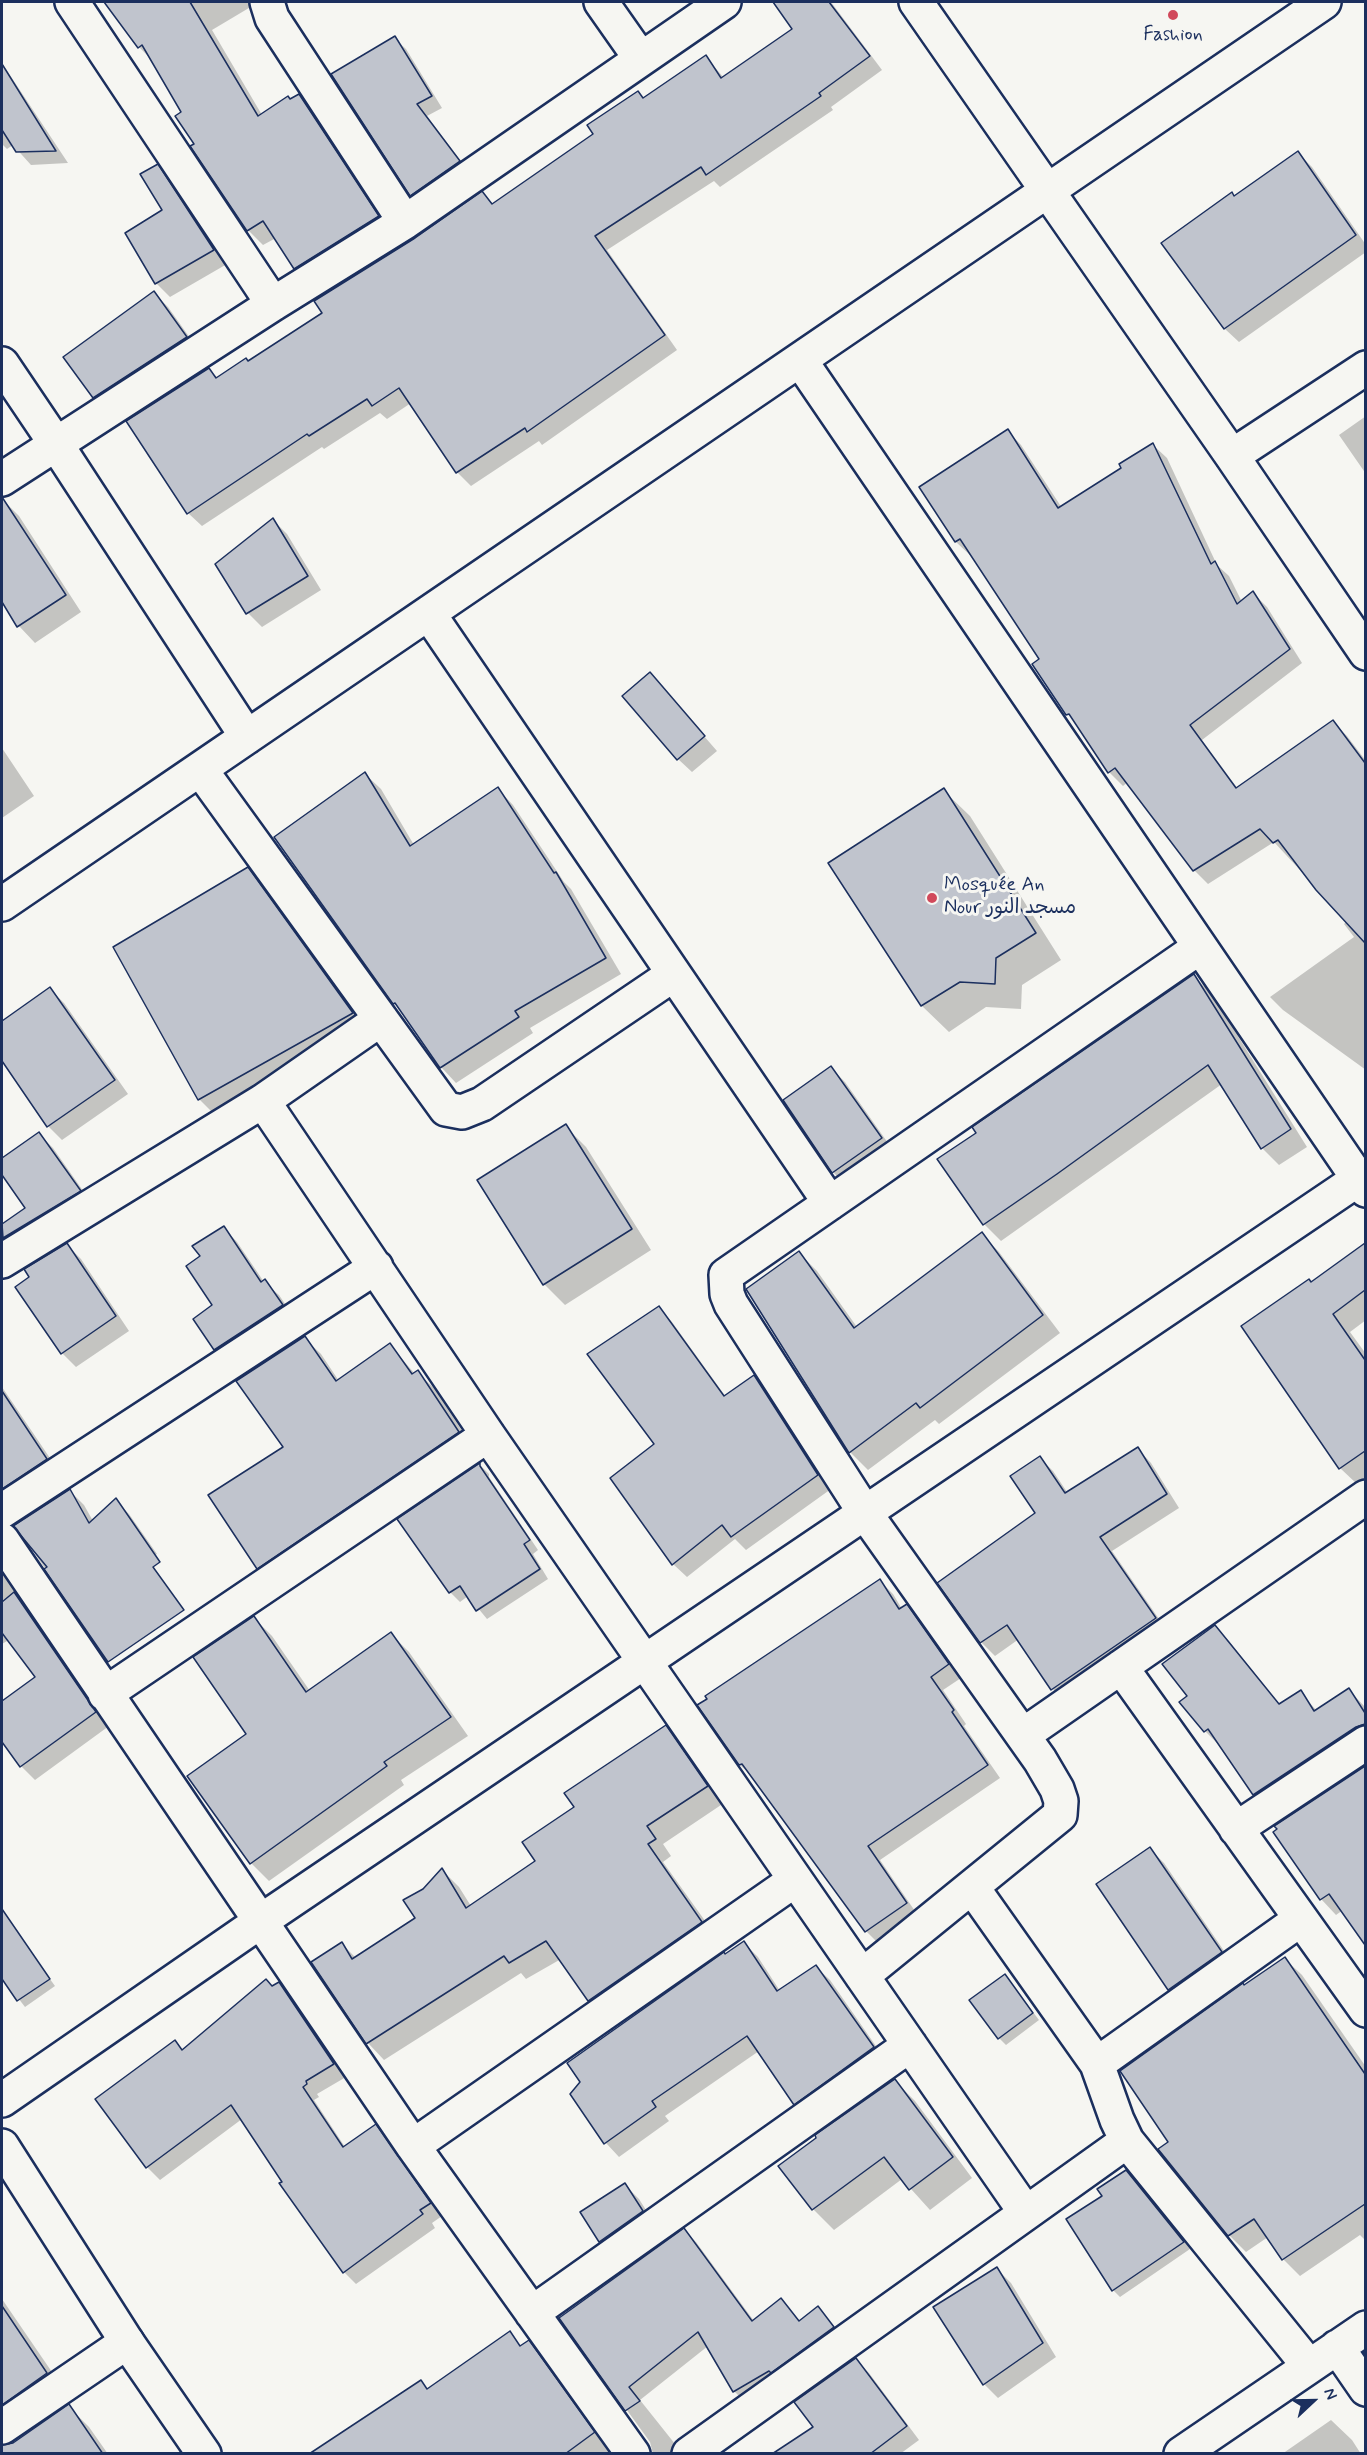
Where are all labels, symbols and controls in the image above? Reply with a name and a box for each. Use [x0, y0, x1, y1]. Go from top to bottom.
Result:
marker: Fashion [1166, 8, 1180, 22]
place label: Fashion [1143, 24, 1203, 48]
place label: Mosquée An Nour مسجد النور [944, 874, 1076, 921]
marker: Mosquée An Nour مسجد النور [925, 891, 939, 905]
north arrow [1283, 2371, 1343, 2431]
text: N [1318, 2385, 1342, 2403]

